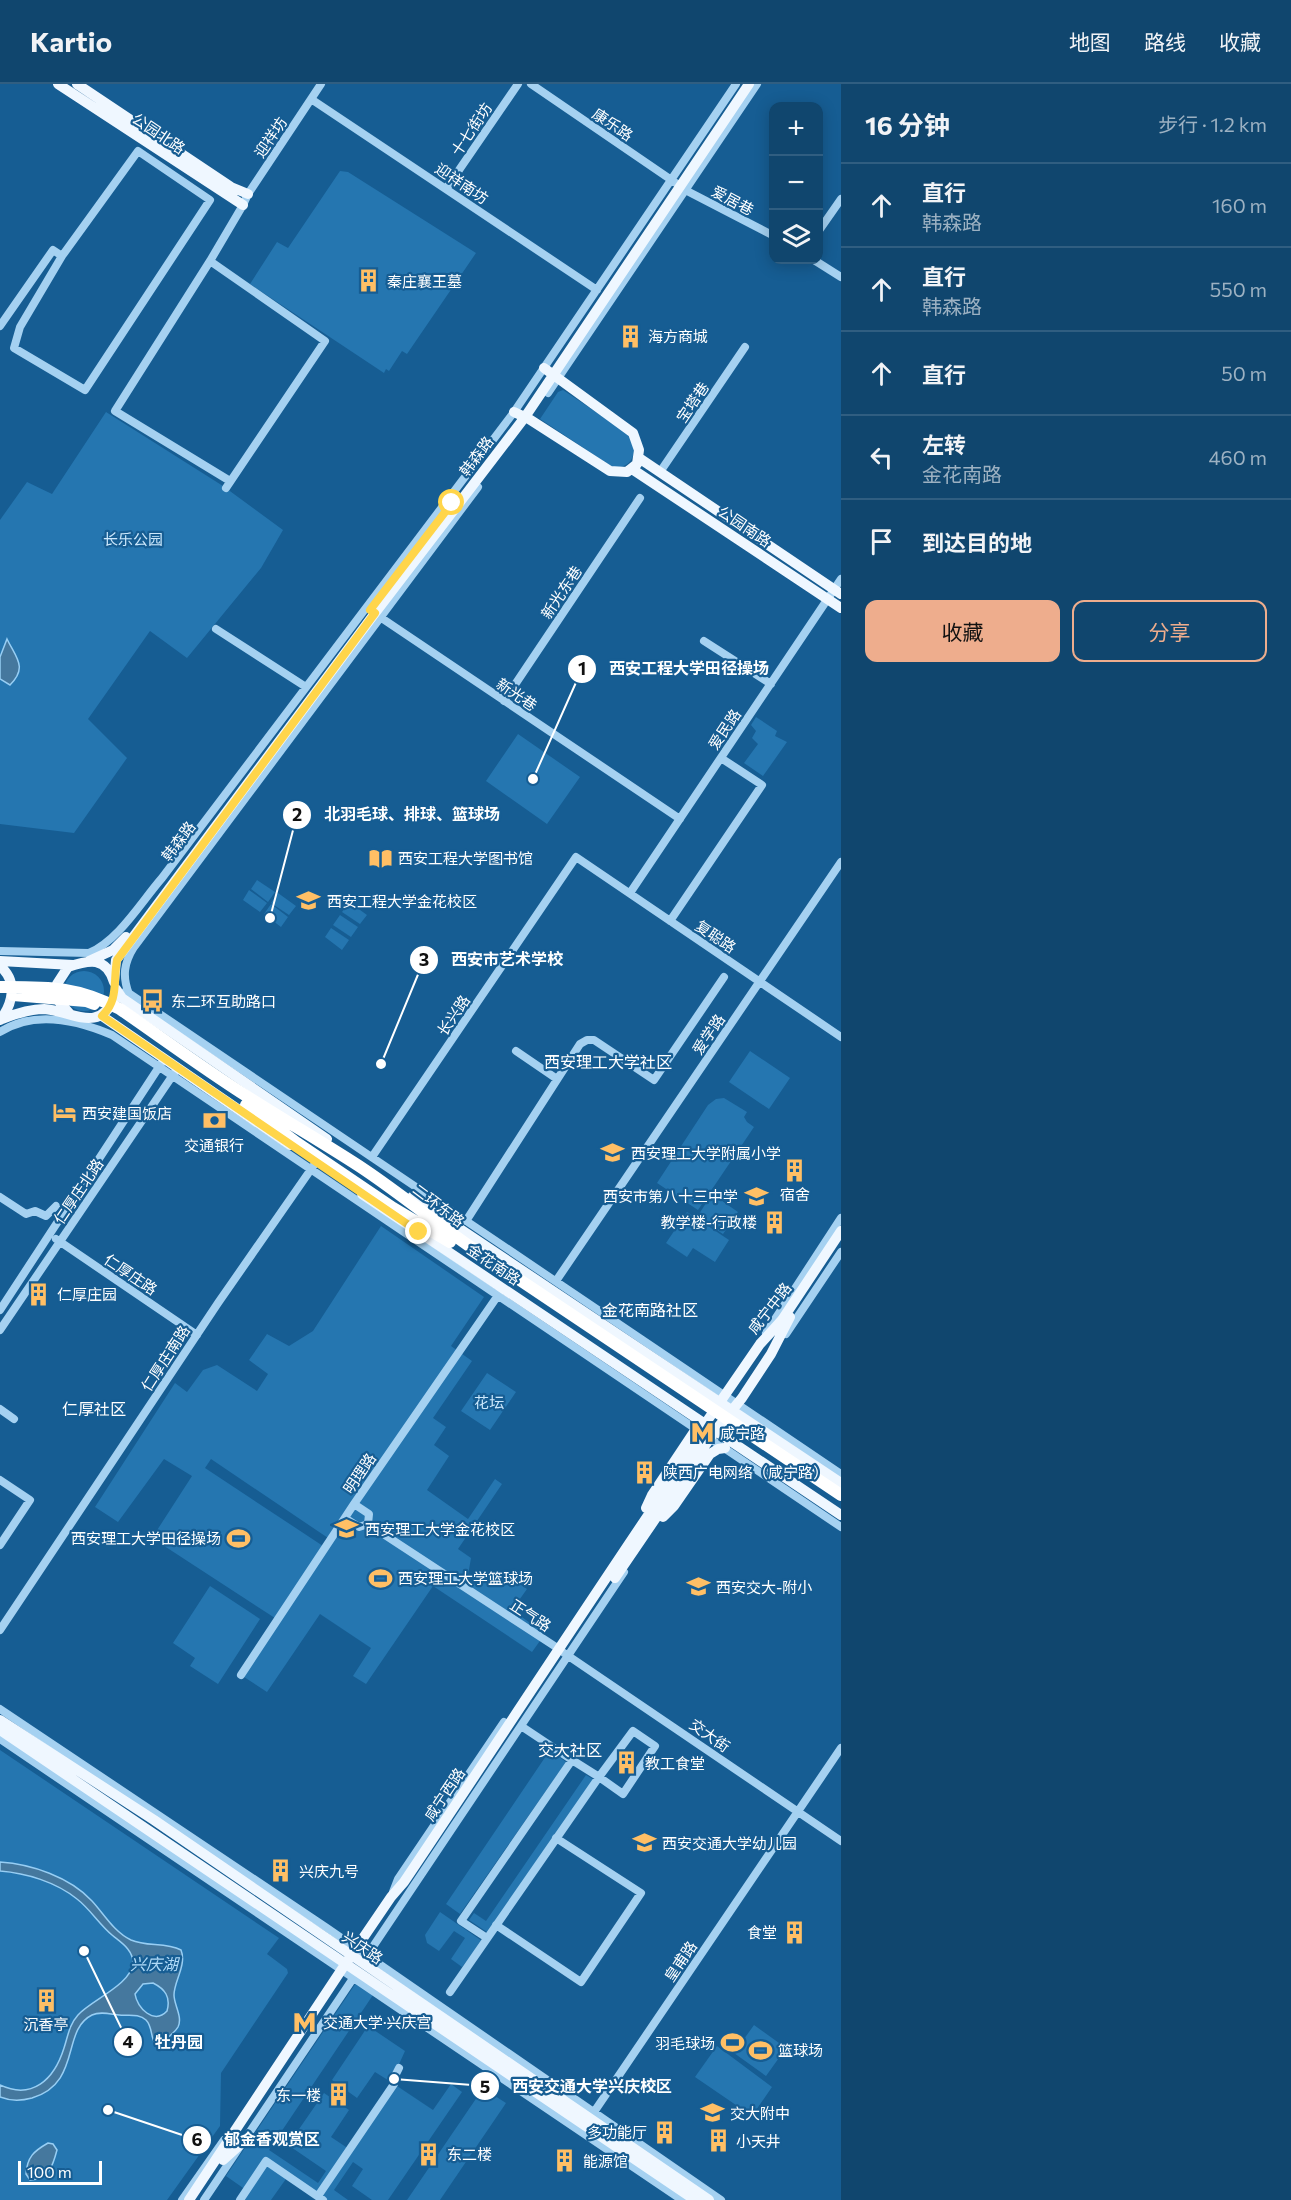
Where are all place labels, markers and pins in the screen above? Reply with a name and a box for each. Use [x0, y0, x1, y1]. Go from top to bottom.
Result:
building icon: 秦庄襄王墓 [356, 268, 382, 294]
place label: 秦庄襄王墓 [387, 272, 462, 290]
building icon: 海方商城 [617, 323, 643, 349]
place label: 海方商城 [648, 327, 708, 345]
callout: 西安工程大学田径操场 [567, 652, 781, 686]
callout: 北羽毛球、排球、篮球场 [282, 798, 512, 832]
library icon: 西安工程大学图书馆 [367, 845, 393, 871]
place label: 西安工程大学图书馆 [398, 849, 533, 867]
school or university icon: 西安工程大学金花校区 [296, 888, 322, 914]
place label: 西安工程大学金花校区 [327, 892, 477, 910]
callout: 西安市艺术学校 [409, 943, 575, 977]
bus stop icon: 东二环互助路口 [140, 988, 166, 1014]
place label: 东二环互助路口 [171, 992, 276, 1010]
hotel icon: 西安建国饭店 [51, 1100, 77, 1126]
place label: 西安建国饭店 [82, 1104, 172, 1122]
bank icon: 交通银行 [201, 1108, 227, 1134]
place label: 交通银行 [184, 1136, 244, 1154]
school or university icon: 西安理工大学附属小学 [600, 1140, 626, 1166]
place label: 西安理工大学附属小学 [631, 1144, 781, 1162]
building icon: 宿舍 [782, 1157, 808, 1183]
school or university icon: 西安市第八十三中学 [743, 1183, 769, 1209]
place label: 宿舍 [780, 1185, 810, 1203]
place label: 西安市第八十三中学 [603, 1187, 738, 1205]
building icon: 教学楼-行政楼 [762, 1209, 788, 1235]
place label: 教学楼-行政楼 [661, 1213, 757, 1231]
building icon: 仁厚庄园 [26, 1281, 52, 1307]
place label: 仁厚庄园 [57, 1285, 117, 1303]
metro station icon: 咸宁路 [689, 1420, 715, 1446]
place label: 咸宁路 [720, 1424, 765, 1442]
building icon: 陕西广电网络（咸宁路） [632, 1459, 658, 1485]
place label: 陕西广电网络（咸宁路） [663, 1463, 828, 1481]
school or university icon: 西安理工大学金花校区 [334, 1516, 360, 1542]
place label: 西安理工大学金花校区 [365, 1520, 515, 1538]
sports icon: 西安理工大学田径操场 [226, 1525, 252, 1551]
place label: 西安理工大学田径操场 [71, 1529, 221, 1547]
sports icon: 西安理工大学篮球场 [367, 1565, 393, 1591]
place label: 西安理工大学篮球场 [398, 1569, 533, 1587]
school or university icon: 西安交大-附小 [685, 1574, 711, 1600]
place label: 西安交大-附小 [716, 1578, 812, 1596]
building icon: 教工食堂 [614, 1750, 640, 1776]
place label: 教工食堂 [645, 1754, 705, 1772]
school or university icon: 西安交通大学幼儿园 [631, 1830, 657, 1856]
place label: 西安交通大学幼儿园 [662, 1834, 797, 1852]
building icon: 兴庆九号 [268, 1858, 294, 1884]
place label: 兴庆九号 [299, 1862, 359, 1880]
building icon: 食堂 [782, 1919, 808, 1945]
place label: 食堂 [747, 1923, 777, 1941]
building icon: 沉香亭 [33, 1987, 59, 2013]
metro station icon: 交通大学·兴庆宫 [292, 2009, 318, 2035]
place label: 交通大学·兴庆宫 [323, 2013, 432, 2031]
place label: 沉香亭 [23, 2015, 69, 2033]
callout: 牡丹园 [113, 2025, 215, 2059]
sports icon: 羽毛球场 [720, 2030, 746, 2056]
place label: 羽毛球场 [655, 2034, 715, 2052]
sports icon: 篮球场 [747, 2037, 773, 2063]
place label: 篮球场 [778, 2041, 823, 2059]
callout: 西安交通大学兴庆校区 [470, 2069, 684, 2103]
building icon: 东一楼 [326, 2082, 352, 2108]
place label: 东一楼 [276, 2086, 321, 2104]
school or university icon: 交大附中 [699, 2100, 725, 2126]
place label: 交大附中 [730, 2104, 790, 2122]
building icon: 多功能厅 [652, 2119, 678, 2145]
callout: 郁金香观赏区 [182, 2123, 332, 2157]
place label: 多功能厅 [587, 2123, 647, 2141]
building icon: 小天井 [705, 2128, 731, 2154]
place label: 小天井 [736, 2132, 781, 2150]
building icon: 东二楼 [416, 2141, 442, 2167]
place label: 东二楼 [447, 2145, 492, 2163]
building icon: 能源馆 [552, 2148, 578, 2174]
place label: 能源馆 [583, 2152, 628, 2170]

